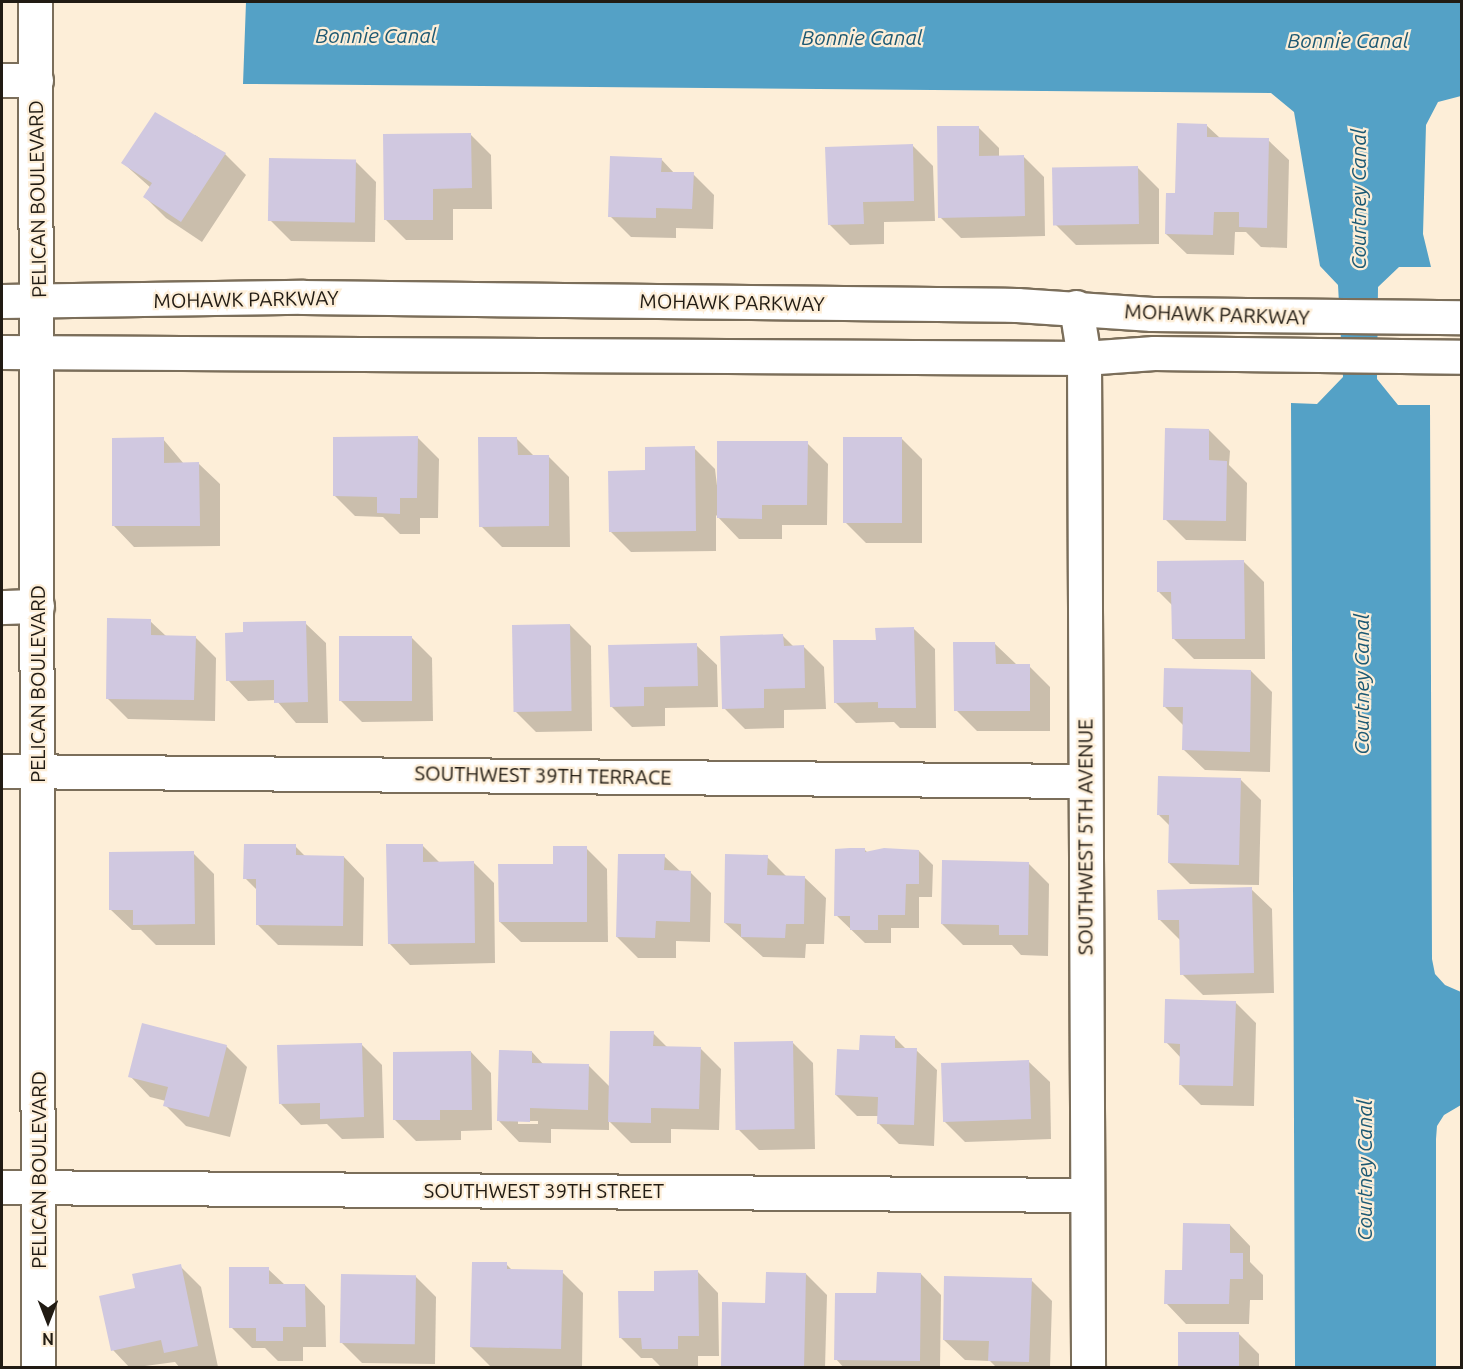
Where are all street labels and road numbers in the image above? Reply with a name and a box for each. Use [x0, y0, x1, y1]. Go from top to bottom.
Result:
street label: PELICAN BOULEVARD [23, 100, 51, 298]
street label: MOHAWK PARKWAY [153, 285, 339, 313]
street label: MOHAWK PARKWAY [639, 288, 825, 316]
street label: MOHAWK PARKWAY [1124, 299, 1310, 329]
street label: PELICAN BOULEVARD [25, 585, 49, 783]
street label: SOUTHWEST 5TH AVENUE [1073, 719, 1097, 955]
street label: SOUTHWEST 39TH TERRACE [414, 761, 672, 789]
street label: PELICAN BOULEVARD [26, 1071, 50, 1269]
street label: SOUTHWEST 39TH STREET [424, 1178, 664, 1202]

